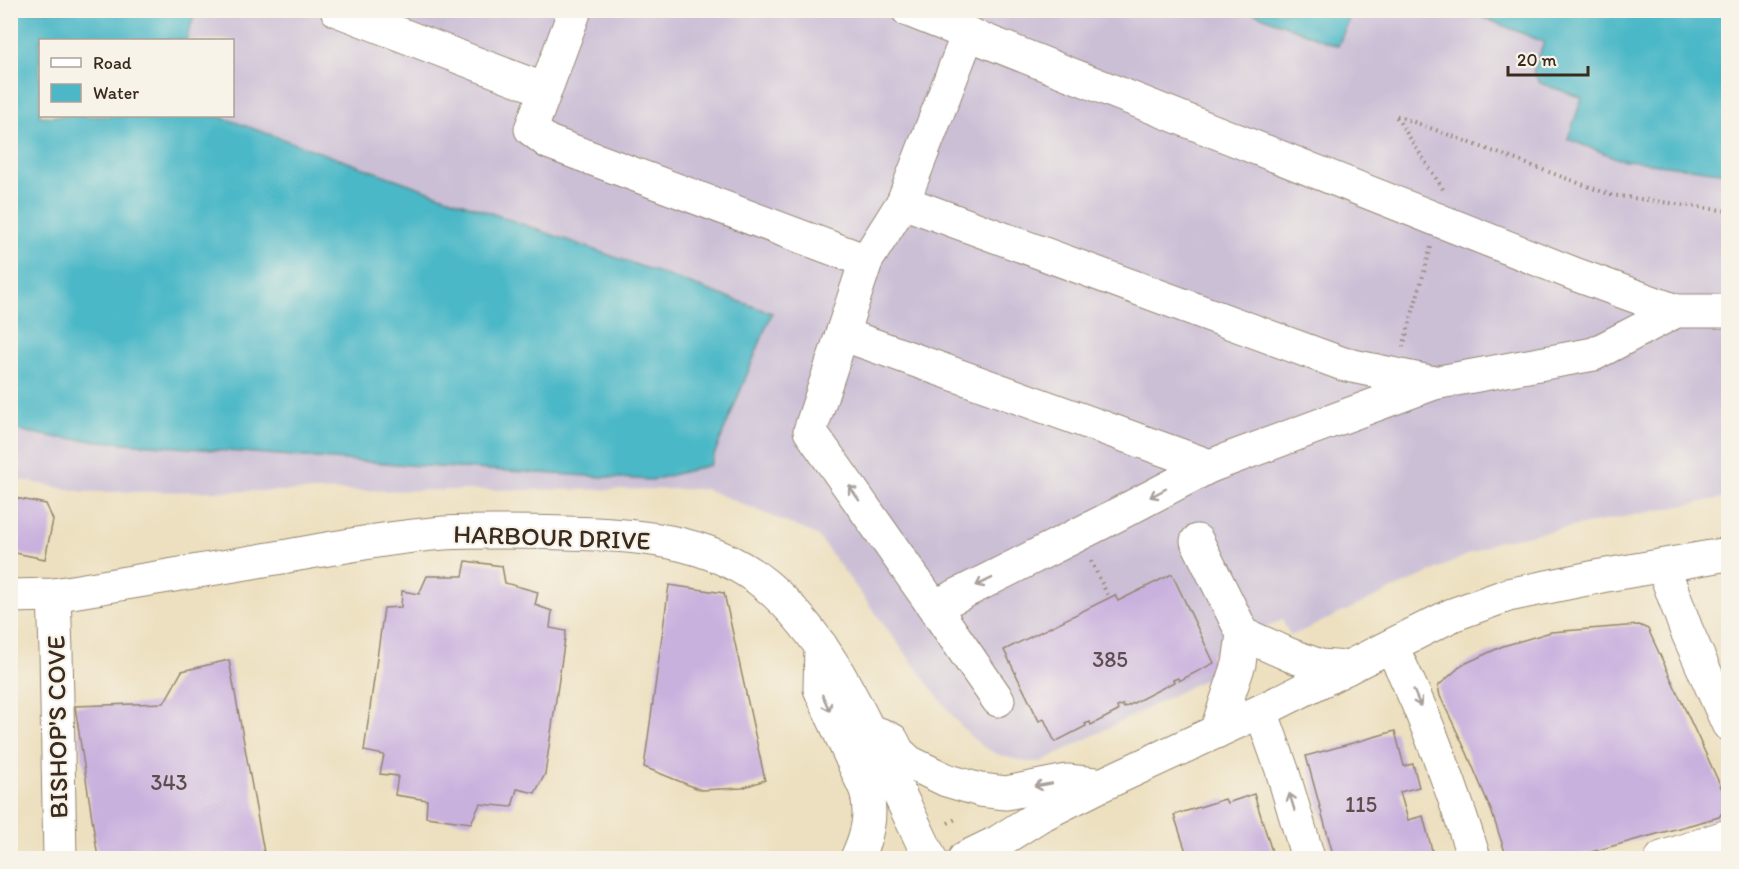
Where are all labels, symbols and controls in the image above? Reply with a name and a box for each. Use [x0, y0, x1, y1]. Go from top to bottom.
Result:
legend [39, 39, 234, 117]
scale bar [1508, 39, 1588, 77]
text: 20 m [1517, 49, 1557, 71]
text: Road [93, 52, 132, 74]
text: Water [93, 82, 139, 104]
one-way arrow [848, 486, 860, 502]
one-way arrow [1150, 488, 1168, 499]
street label: HARBOUR DRIVE [453, 518, 651, 556]
one-way arrow [976, 576, 994, 588]
street label: BISHOP'S COVE [39, 635, 75, 819]
house number: 385 [1092, 646, 1128, 673]
one-way arrow [1412, 689, 1423, 707]
one-way arrow [821, 693, 833, 711]
house number: 343 [150, 769, 188, 796]
one-way arrow [1034, 780, 1053, 791]
house number: 115 [1345, 791, 1377, 818]
one-way arrow [1285, 793, 1296, 812]

